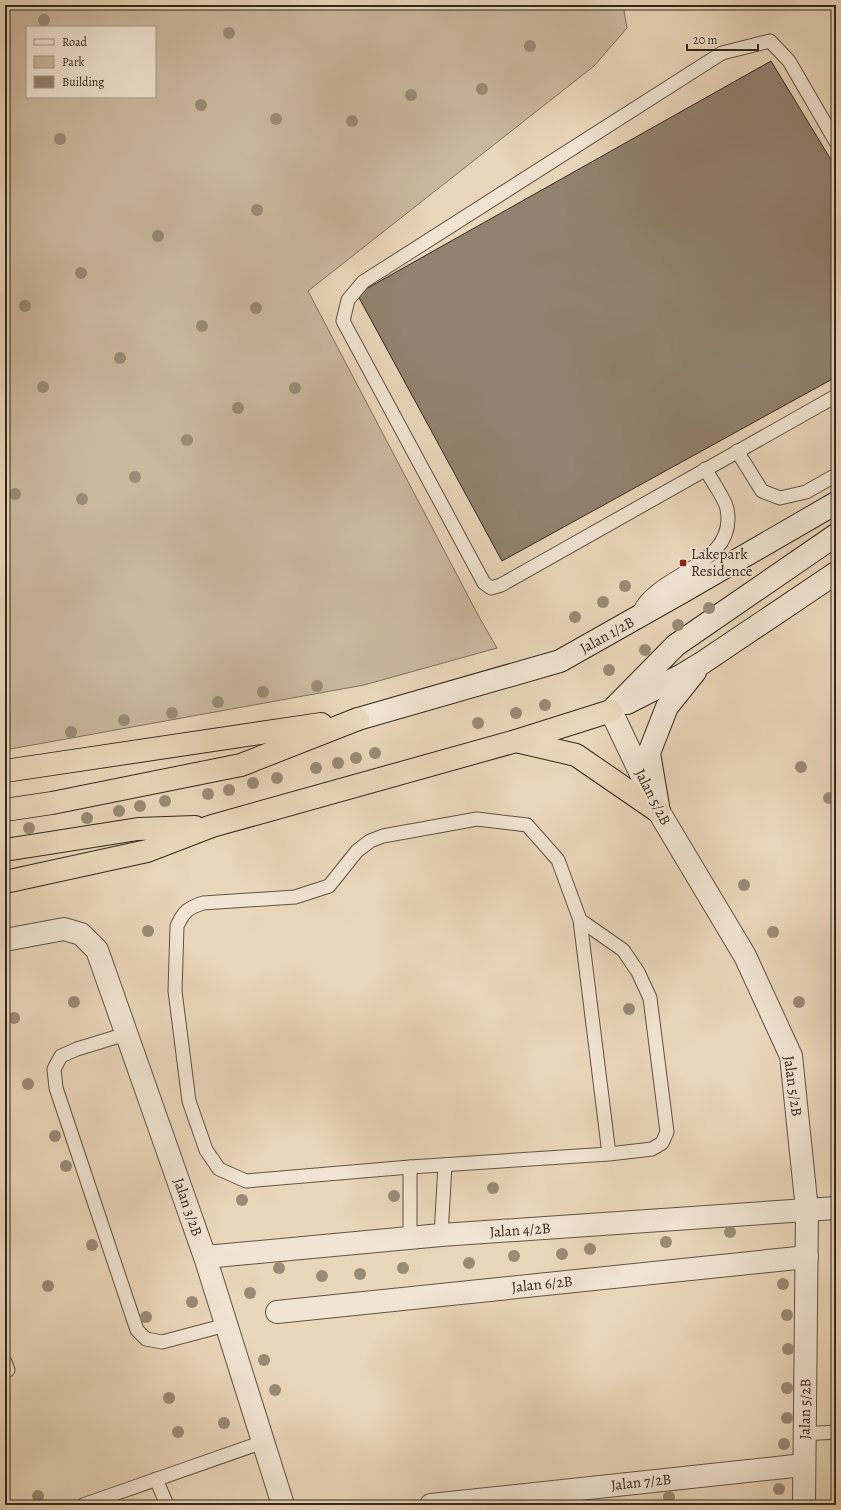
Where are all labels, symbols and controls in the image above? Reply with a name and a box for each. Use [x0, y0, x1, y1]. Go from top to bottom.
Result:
legend [26, 26, 156, 98]
scale bar [687, 26, 758, 52]
text: 20 m [693, 32, 717, 48]
text: Road [62, 34, 88, 50]
text: Park [62, 54, 85, 70]
text: Building [62, 74, 104, 90]
place label: Lakepark Residence [691, 544, 753, 581]
marker: Lakepark Residence [678, 558, 688, 568]
street label: Jalan 1/2B [576, 612, 638, 658]
street label: Jalan 5/2B [630, 765, 676, 829]
street label: Jalan 5/2B [779, 1055, 807, 1118]
street label: Jalan 3/2B [169, 1175, 207, 1239]
street label: Jalan 4/2B [489, 1218, 551, 1242]
street label: Jalan 6/2B [511, 1271, 574, 1297]
street label: Jalan 5/2B [794, 1378, 816, 1440]
street label: Jalan 7/2B [610, 1469, 672, 1495]

